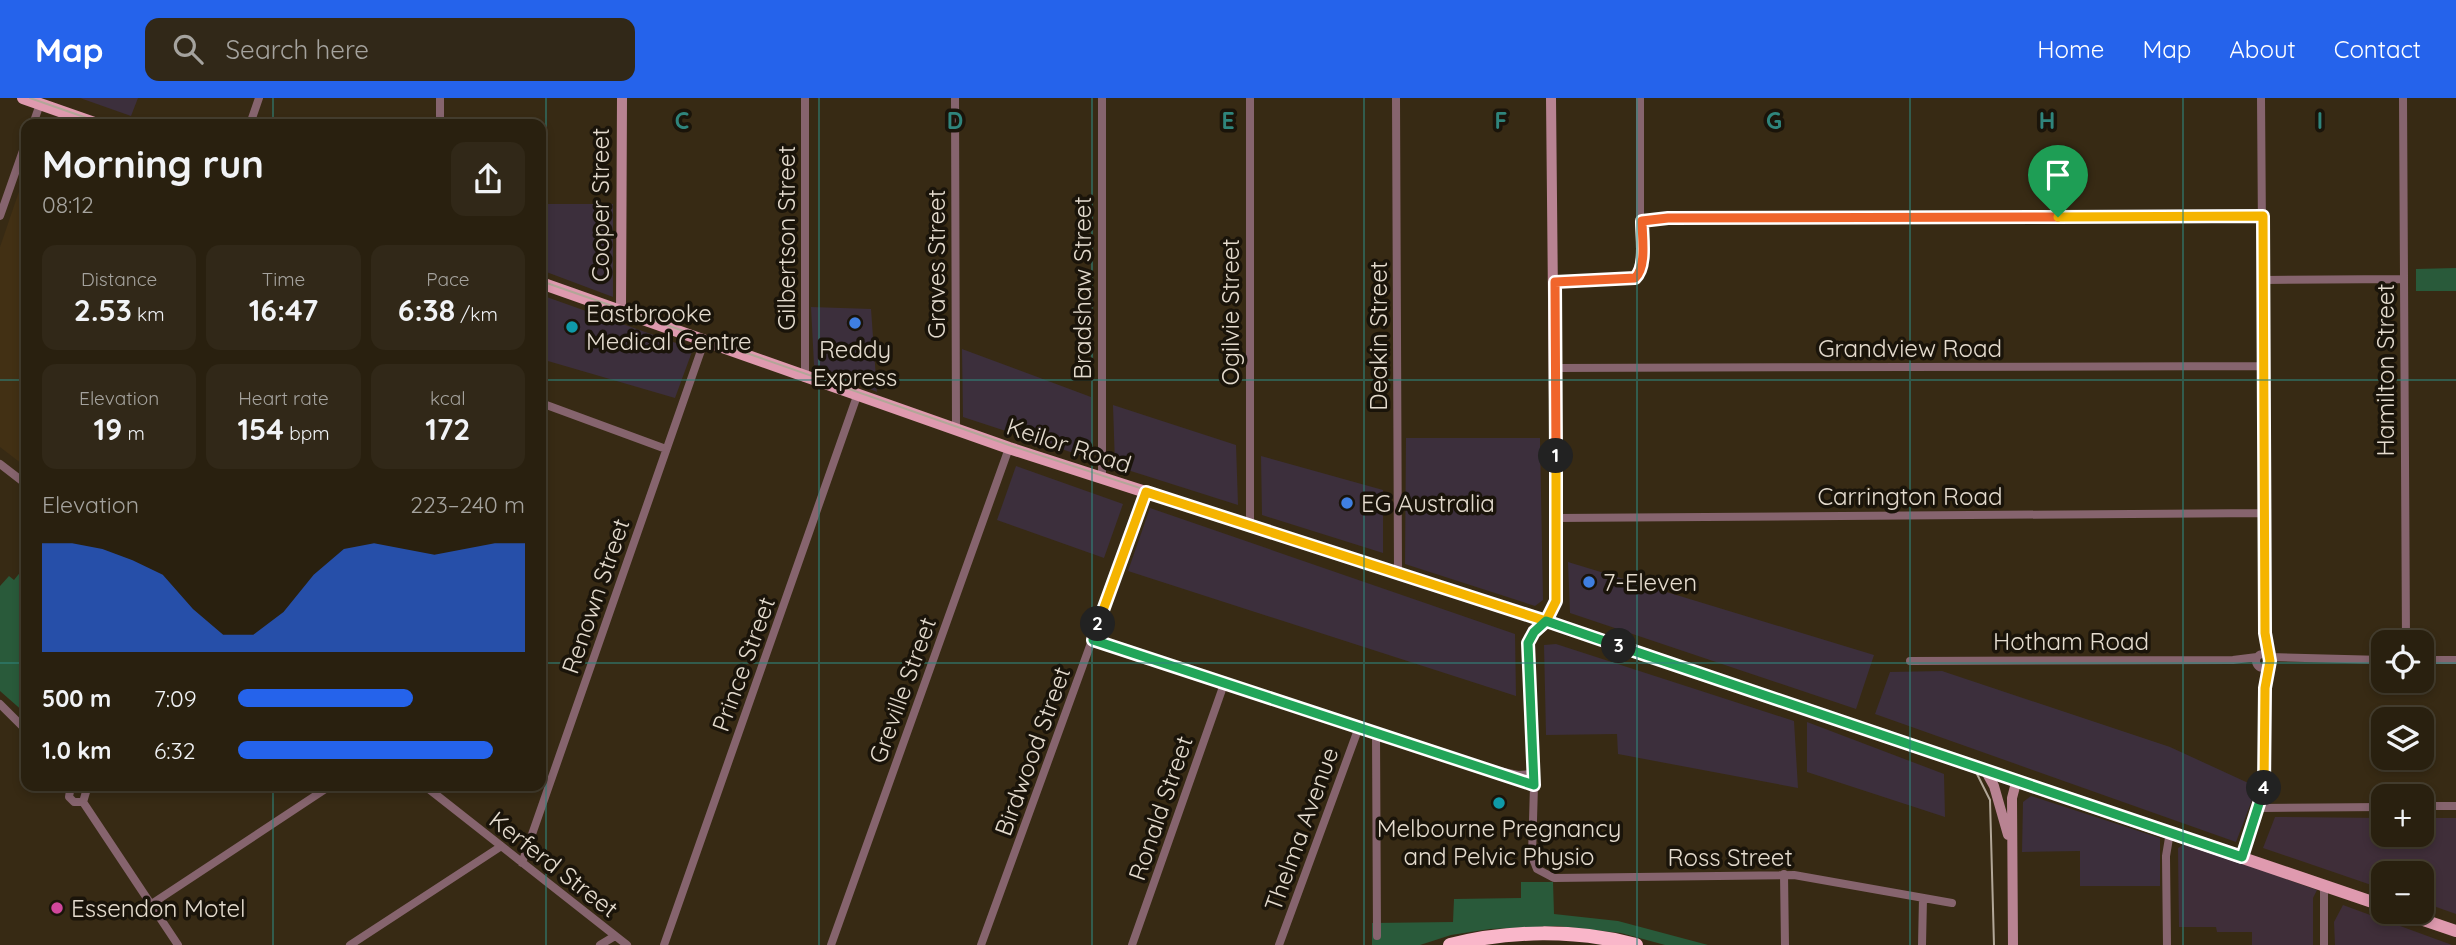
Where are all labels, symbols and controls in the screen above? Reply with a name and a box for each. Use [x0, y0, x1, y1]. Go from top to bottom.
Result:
search box [145, 18, 635, 81]
text: Map [35, 29, 103, 70]
icon: search [169, 30, 207, 68]
text: Search here [225, 33, 369, 66]
text: Home [2037, 34, 2104, 64]
text: Map [2142, 34, 2191, 64]
text: About [2229, 34, 2296, 64]
text: Contact [2334, 34, 2421, 64]
text: C [675, 106, 689, 135]
text: D [947, 106, 963, 135]
text: E [1221, 106, 1235, 135]
text: F [1495, 106, 1507, 135]
text: G [1766, 106, 1782, 135]
text: H [2039, 106, 2055, 135]
text: I [2317, 106, 2323, 135]
street label: Cooper Street [585, 128, 615, 282]
text: Morning run [42, 140, 264, 188]
button: share [451, 142, 525, 216]
street label: Gilbertson Street [771, 145, 801, 331]
pin [2028, 145, 2088, 217]
icon: arrive [2039, 156, 2077, 194]
street label: Graves Street [921, 189, 951, 339]
text: 08:12 [42, 190, 94, 219]
street label: Bradshaw Street [1067, 196, 1097, 380]
street label: Ogilvie Street [1215, 239, 1245, 385]
street label: Deakin Street [1363, 261, 1393, 411]
text: Distance [81, 267, 157, 291]
text: Time [262, 267, 305, 291]
text: Pace [426, 267, 469, 291]
street label: Hamilton Street [2370, 284, 2400, 456]
text: 2.53 [74, 291, 132, 329]
text: 16:47 [249, 291, 318, 329]
text: 6:38 [398, 291, 455, 329]
place label: Eastbrooke Medical Centre [586, 298, 752, 356]
text: km [132, 302, 164, 326]
text: /km [455, 302, 498, 326]
marker: Reddy Express [847, 315, 863, 331]
marker: Eastbrooke Medical Centre [564, 319, 580, 335]
street label: Grandview Road [1818, 333, 2002, 363]
place label: Reddy Express [813, 334, 897, 392]
text: Elevation [79, 386, 159, 410]
text: Heart rate [238, 386, 329, 410]
text: kcal [430, 386, 466, 410]
text: 19 [94, 410, 122, 448]
text: 154 [237, 410, 284, 448]
text: 172 [425, 410, 470, 448]
street label: Keilor Road [1003, 411, 1135, 479]
text: m [122, 421, 145, 445]
text: bpm [284, 421, 330, 445]
pin: 1 [1538, 438, 1574, 474]
text: 1 [1552, 443, 1559, 467]
street label: Carrington Road [1817, 481, 2003, 511]
place label: EG Australia [1361, 488, 1495, 518]
text: Elevation [42, 490, 139, 519]
text: 223–240 m [410, 490, 525, 519]
marker: EG Australia [1339, 495, 1355, 511]
street label: Renown Street [554, 515, 636, 677]
place label: 7-Eleven [1603, 567, 1697, 597]
marker: 7-Eleven [1581, 574, 1597, 590]
street label: Prince Street [705, 593, 781, 735]
pin: 2 [1080, 606, 1116, 642]
text: 2 [1092, 611, 1103, 635]
street label: Greville Street [862, 613, 942, 767]
street label: Hotham Road [1993, 626, 2149, 656]
pin: 3 [1602, 628, 1636, 664]
map controls [2371, 630, 2434, 924]
button: locate [2371, 630, 2434, 693]
text: 3 [1613, 633, 1624, 657]
street label: Birdwood Street [988, 662, 1076, 840]
text: 500 m [42, 684, 111, 713]
text: 7:09 [154, 684, 197, 713]
button: layers [2371, 707, 2434, 770]
street label: Ronald Street [1121, 732, 1199, 884]
text: 1.0 km [42, 736, 112, 765]
text: 6:32 [154, 736, 195, 765]
street label: Thelma Avenue [1257, 743, 1345, 915]
pin: 4 [2246, 770, 2282, 806]
text: 4 [2258, 775, 2269, 799]
button: + [2371, 784, 2434, 847]
marker: Melbourne Pregnancy and Pelvic Physio [1491, 795, 1507, 811]
street label: Kerferd Street [484, 804, 624, 924]
place label: Melbourne Pregnancy and Pelvic Physio [1377, 813, 1621, 871]
street label: Ross Street [1667, 842, 1793, 872]
button: − [2371, 861, 2434, 924]
place label: Essendon Motel [71, 893, 245, 923]
marker: Essendon Motel [49, 900, 65, 916]

